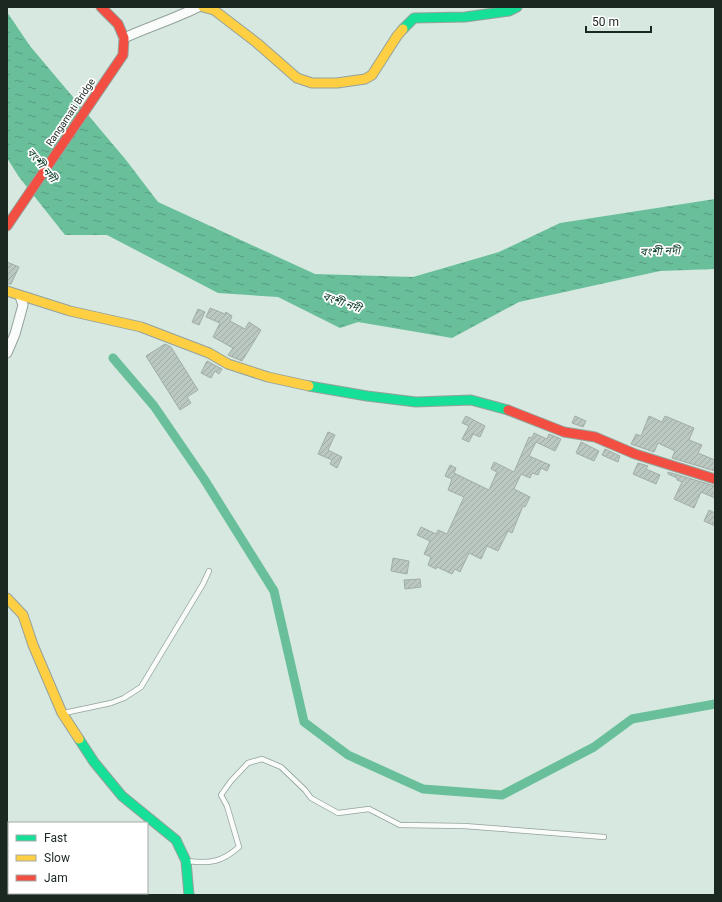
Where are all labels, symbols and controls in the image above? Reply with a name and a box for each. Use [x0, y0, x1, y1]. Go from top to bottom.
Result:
scale bar [586, 8, 651, 34]
text: 50 m [592, 15, 619, 29]
street label: Rangamati Bridge [44, 76, 97, 148]
water label: বংশী নদী [24, 146, 61, 187]
water label: বংশী নদী [640, 244, 682, 259]
water label: বংশী নদী [321, 290, 365, 316]
legend [8, 822, 148, 894]
text: Fast [44, 831, 67, 845]
text: Slow [44, 851, 70, 865]
text: Jam [44, 871, 68, 885]

